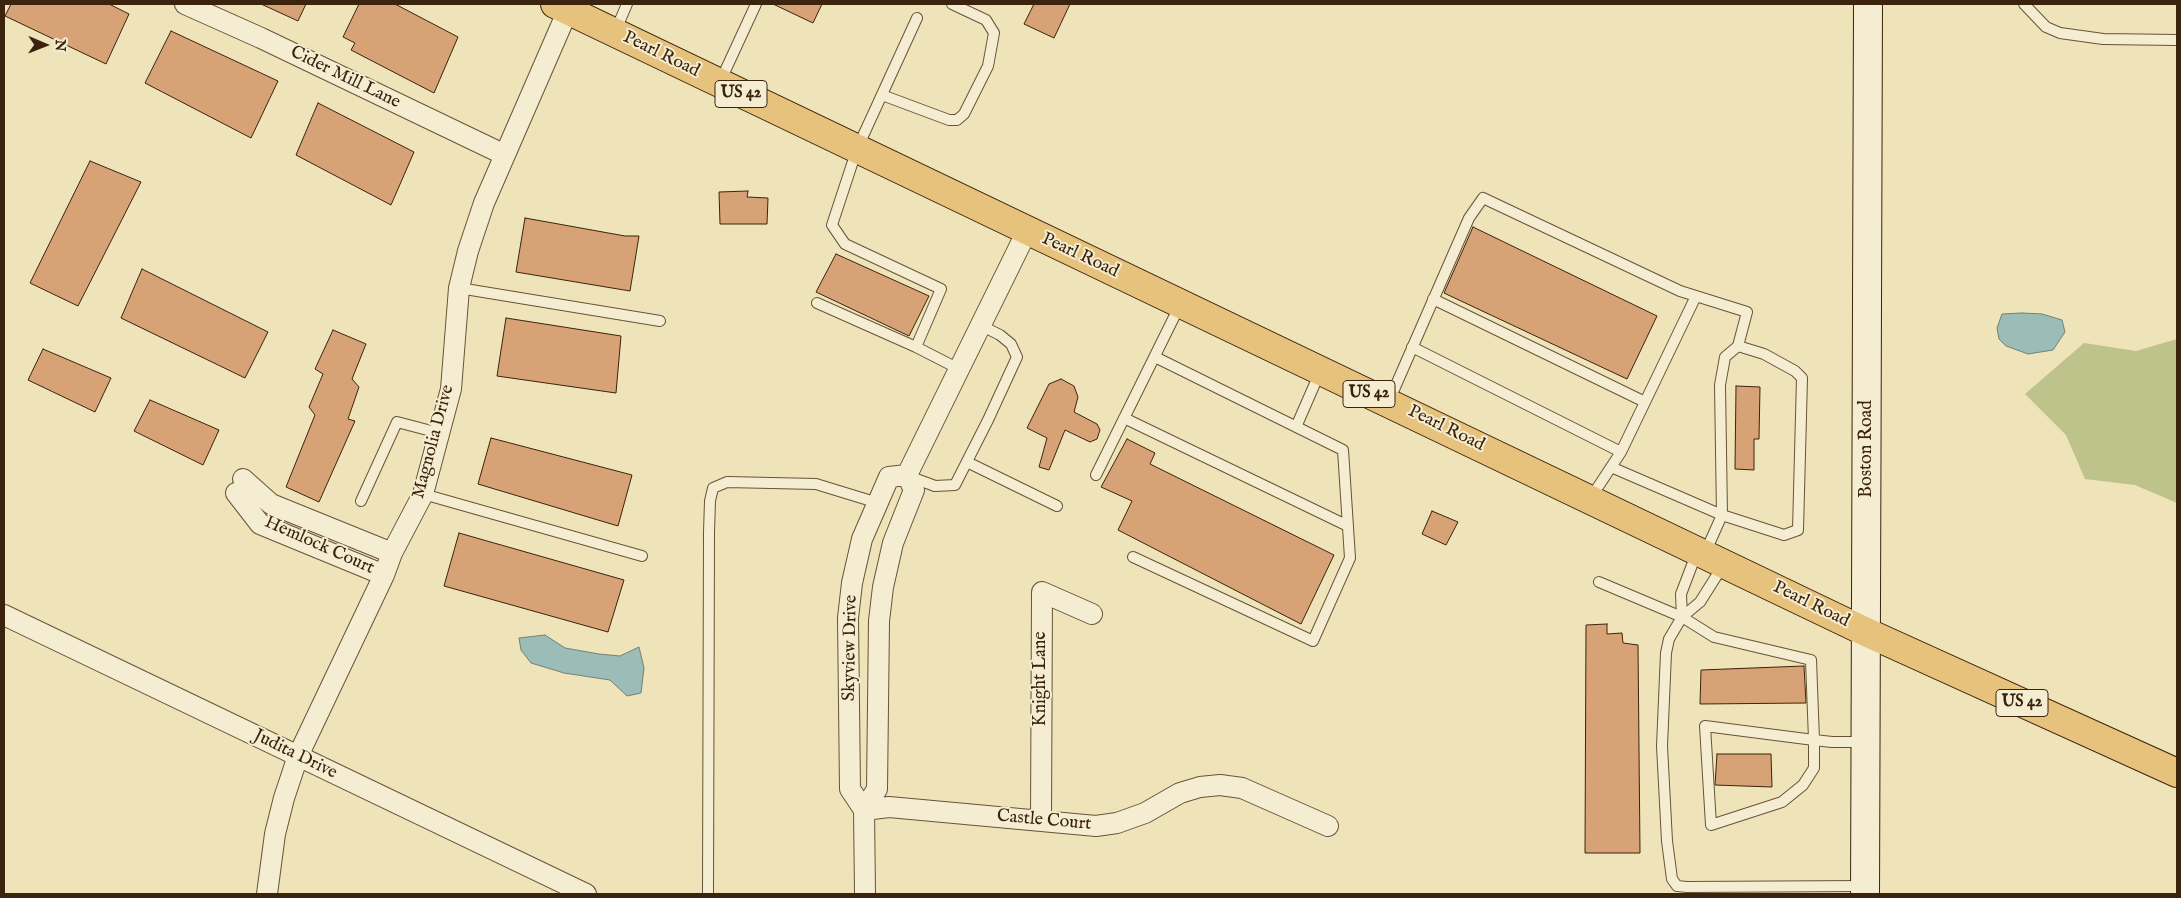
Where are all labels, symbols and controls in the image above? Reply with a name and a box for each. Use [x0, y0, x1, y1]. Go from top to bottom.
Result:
north arrow [20, 20, 70, 70]
street label: Pearl Road [619, 27, 703, 83]
text: N [51, 39, 69, 51]
street label: Cider Mill Lane [286, 42, 404, 114]
road number: US 42 [715, 80, 767, 108]
street label: Pearl Road [1038, 229, 1122, 283]
road number: US 42 [1343, 380, 1395, 408]
street label: Magnolia Drive [408, 383, 460, 501]
street label: Boston Road [1856, 400, 1878, 498]
street label: Pearl Road [1404, 401, 1488, 457]
street label: Hemlock Court [261, 512, 377, 580]
street label: Pearl Road [1769, 577, 1853, 633]
street label: Skyview Drive [839, 595, 863, 701]
street label: Knight Lane [1030, 631, 1052, 727]
road number: US 42 [1996, 690, 2048, 716]
street label: Judita Drive [250, 725, 340, 785]
street label: Castle Court [996, 806, 1092, 836]

